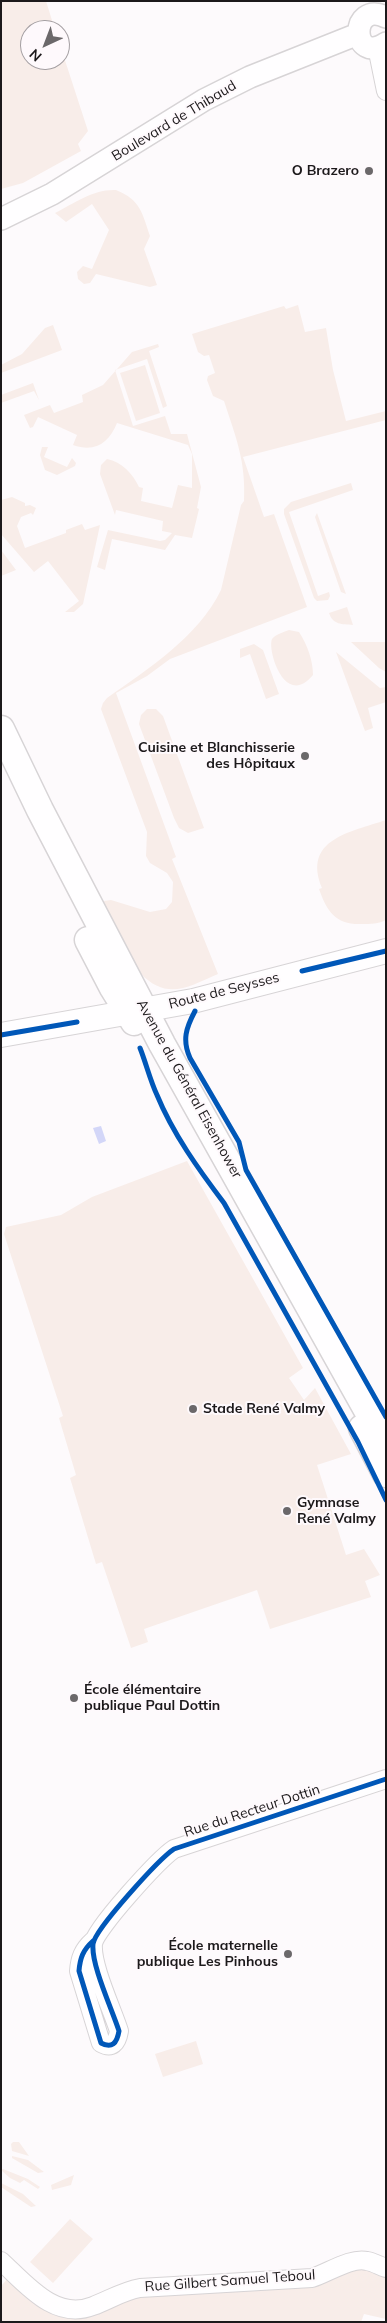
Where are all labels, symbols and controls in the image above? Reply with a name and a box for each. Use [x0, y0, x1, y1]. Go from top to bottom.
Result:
north arrow [20, 20, 70, 70]
text: N [25, 45, 45, 65]
street label: Boulevard de Thibaud [109, 77, 239, 165]
place label: O Brazero [292, 163, 359, 179]
marker: O Brazero [363, 165, 375, 177]
place label: Cuisine et Blanchisserie des Hôpitaux [138, 740, 295, 772]
marker: Cuisine et Blanchisserie des Hôpitaux [299, 750, 311, 762]
street label: Route de Seysses [167, 969, 281, 1013]
street label: Avenue du Général Eisenhower [133, 997, 245, 1181]
place label: Stade René Valmy [203, 1401, 325, 1417]
marker: Stade René Valmy [187, 1403, 199, 1415]
place label: Gymnase René Valmy [297, 1495, 376, 1528]
marker: Gymnase René Valmy [281, 1505, 293, 1517]
place label: École élémentaire publique Paul Dottin [84, 1682, 220, 1714]
marker: École élémentaire publique Paul Dottin [68, 1692, 80, 1704]
street label: Rue du Recteur Dottin [182, 1781, 322, 1841]
place label: École maternelle publique Les Pinhous [137, 1938, 278, 1970]
marker: École maternelle publique Les Pinhous [282, 1948, 294, 1960]
street label: Rue Gilbert Samuel Teboul [144, 2267, 316, 2295]

